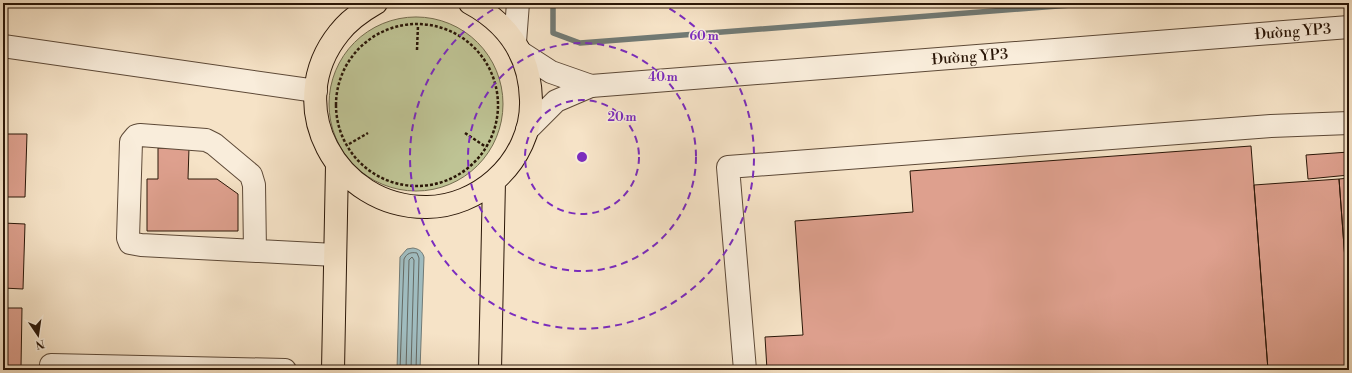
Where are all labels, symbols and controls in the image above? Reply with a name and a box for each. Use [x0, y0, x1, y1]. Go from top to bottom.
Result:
street label: Đường YP3 [1254, 19, 1332, 44]
text: 60 m [689, 29, 719, 44]
street label: Đường YP3 [931, 45, 1009, 69]
text: 40 m [648, 70, 678, 85]
text: 20 m [607, 110, 637, 125]
centre of rings [575, 150, 589, 164]
north arrow [18, 315, 58, 355]
text: N [34, 336, 46, 352]

